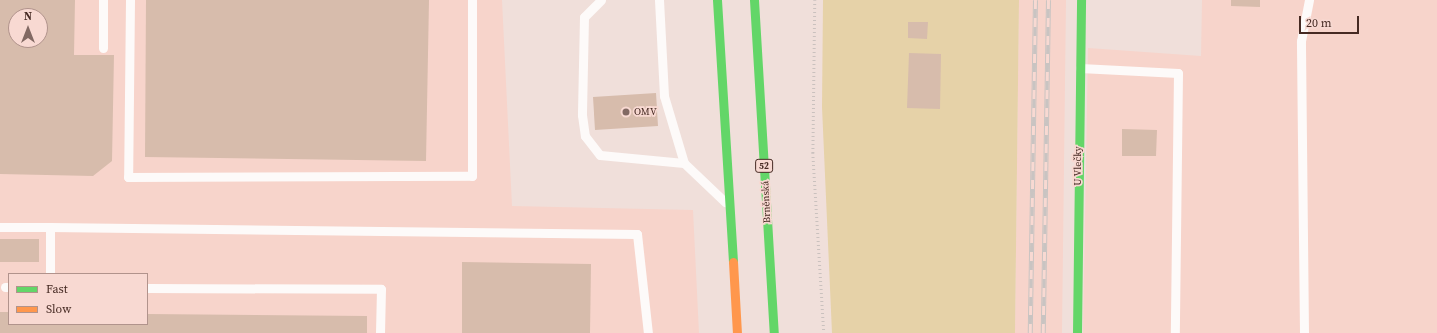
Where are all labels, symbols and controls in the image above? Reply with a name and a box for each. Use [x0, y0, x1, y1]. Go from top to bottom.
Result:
north arrow [8, 8, 48, 48]
scale bar [1301, 8, 1361, 34]
text: N [24, 9, 32, 24]
text: 20 m [1306, 15, 1332, 31]
place label: OMV [634, 106, 657, 118]
marker: OMV [621, 107, 631, 117]
street label: U Vlečky [1072, 146, 1084, 186]
road number: 52 [755, 159, 773, 173]
street label: Brněnská [759, 180, 773, 224]
legend [8, 273, 148, 325]
text: Fast [46, 281, 68, 297]
text: Slow [46, 301, 71, 317]

